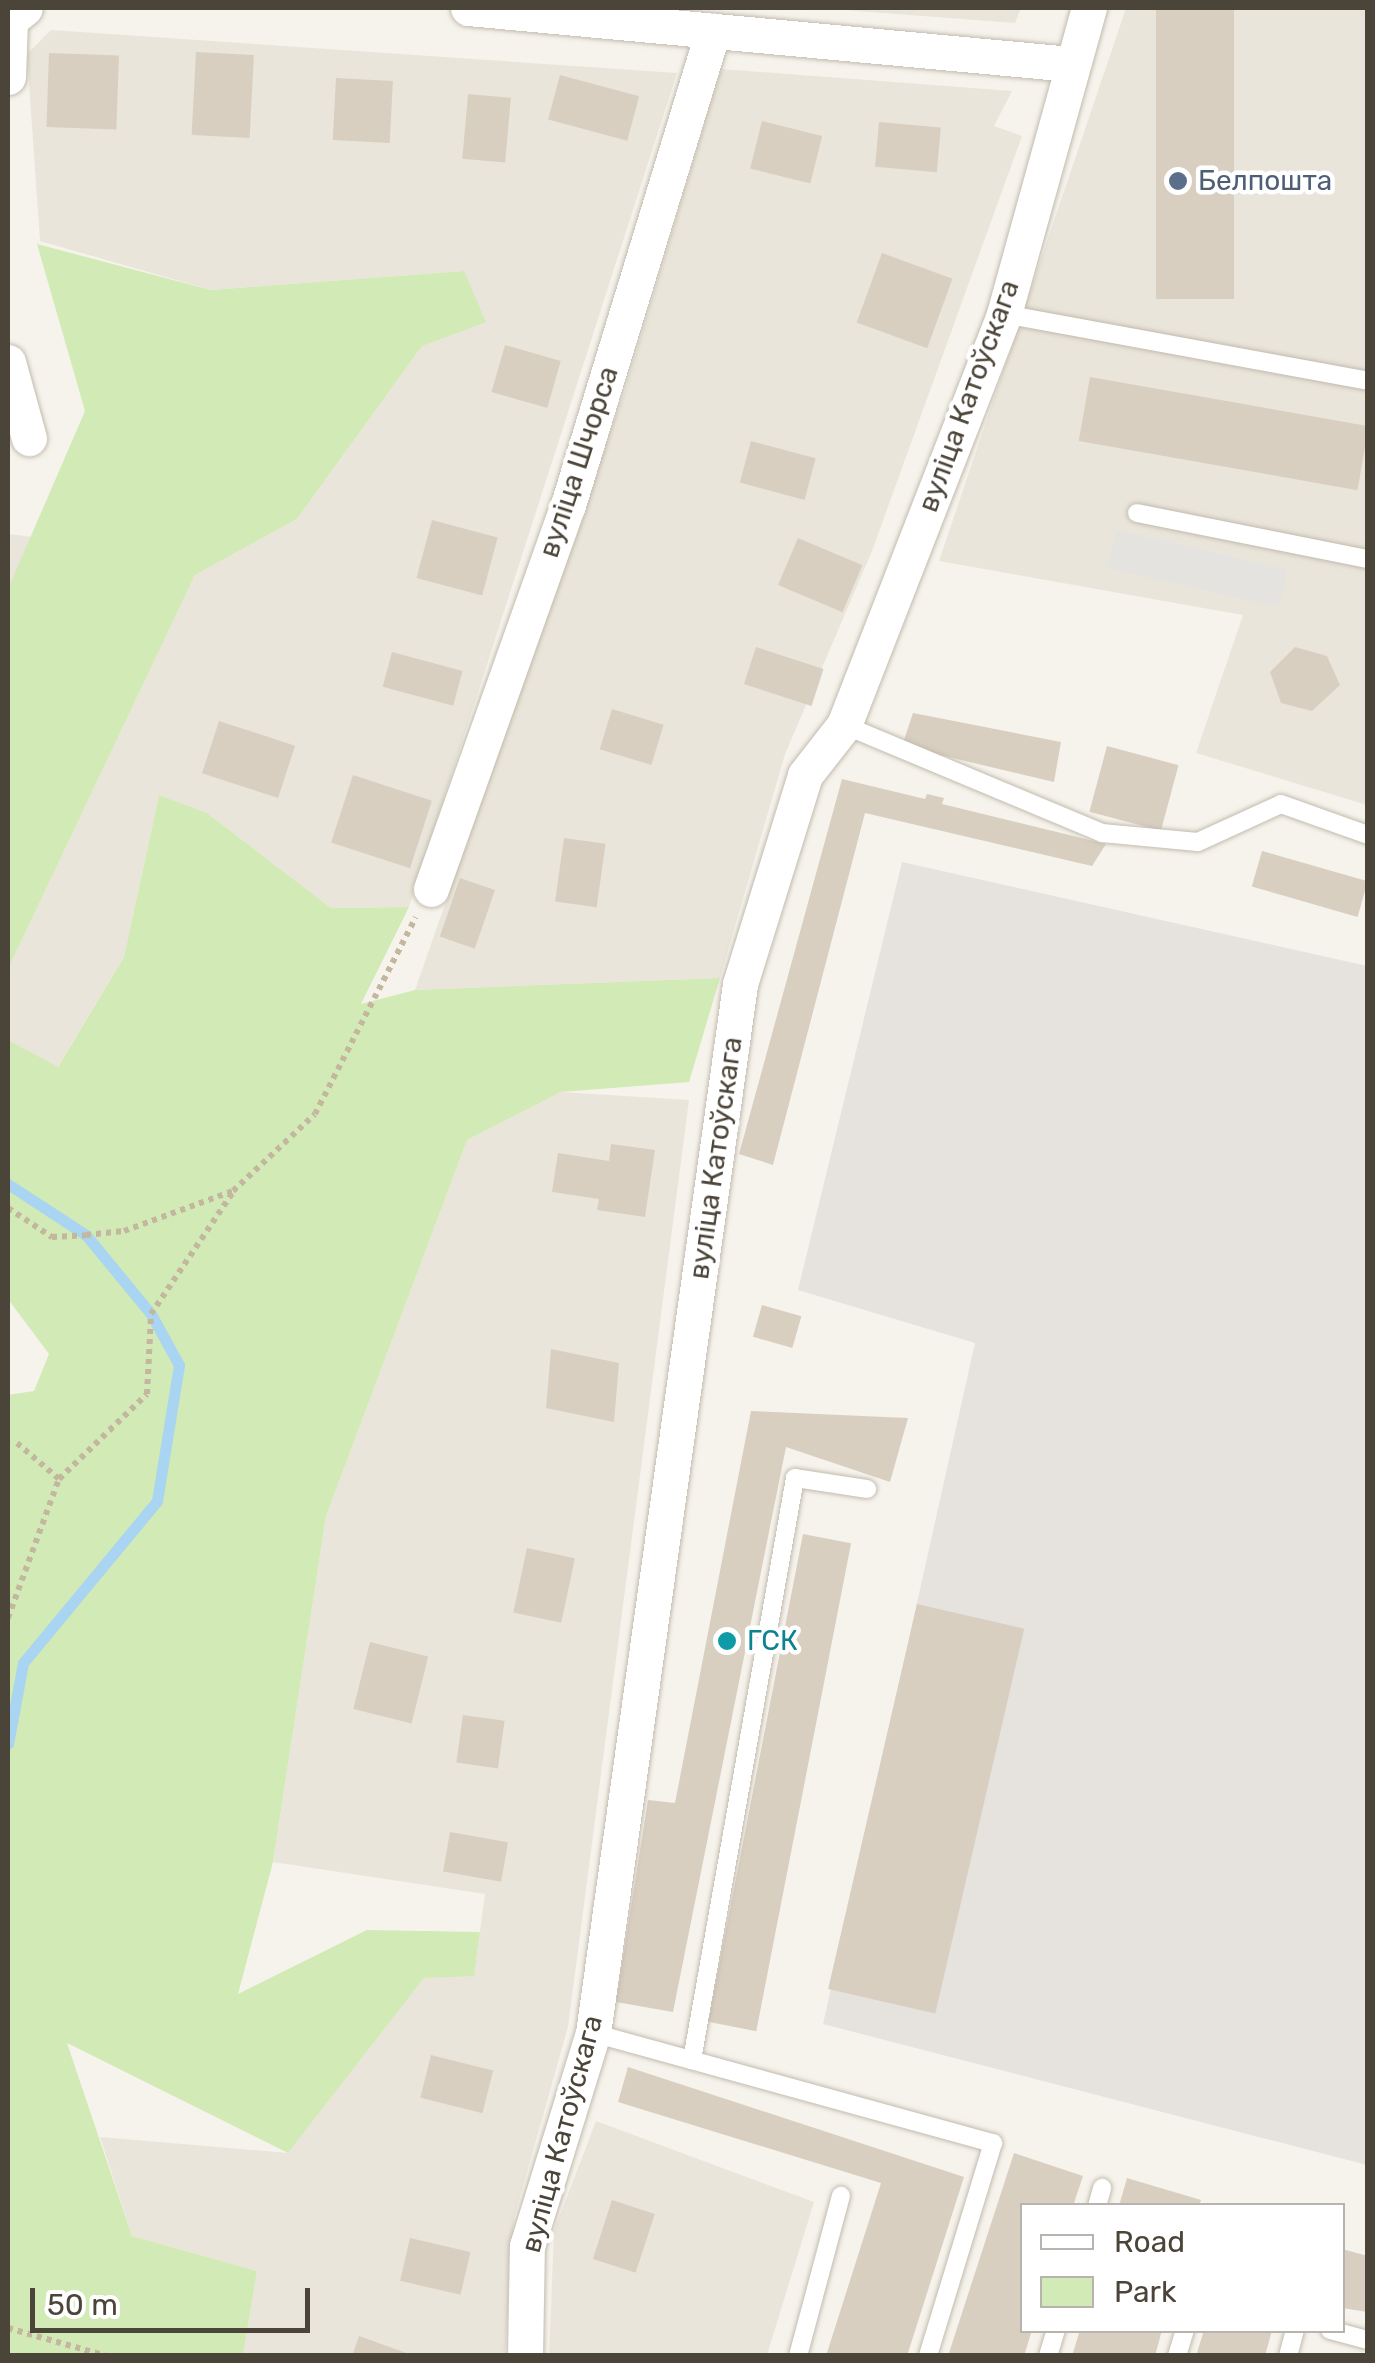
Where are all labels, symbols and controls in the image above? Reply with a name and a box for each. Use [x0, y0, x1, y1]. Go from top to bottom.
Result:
place label: Белпошта [1198, 164, 1332, 198]
marker: Белпошта [1167, 170, 1189, 192]
street label: вуліца Катоўскага [911, 275, 1027, 517]
street label: вуліца Шчорса [532, 362, 626, 562]
street label: вуліца Катоўскага [682, 1035, 750, 1281]
place label: ГСК [747, 1624, 798, 1658]
marker: ГСК [716, 1630, 738, 1652]
street label: вуліца Катоўскага [514, 2012, 610, 2256]
legend [1020, 2203, 1345, 2333]
text: Road [1114, 2224, 1185, 2260]
scale bar [35, 2268, 315, 2330]
text: Park [1114, 2274, 1176, 2310]
text: 50 m [47, 2287, 118, 2323]

